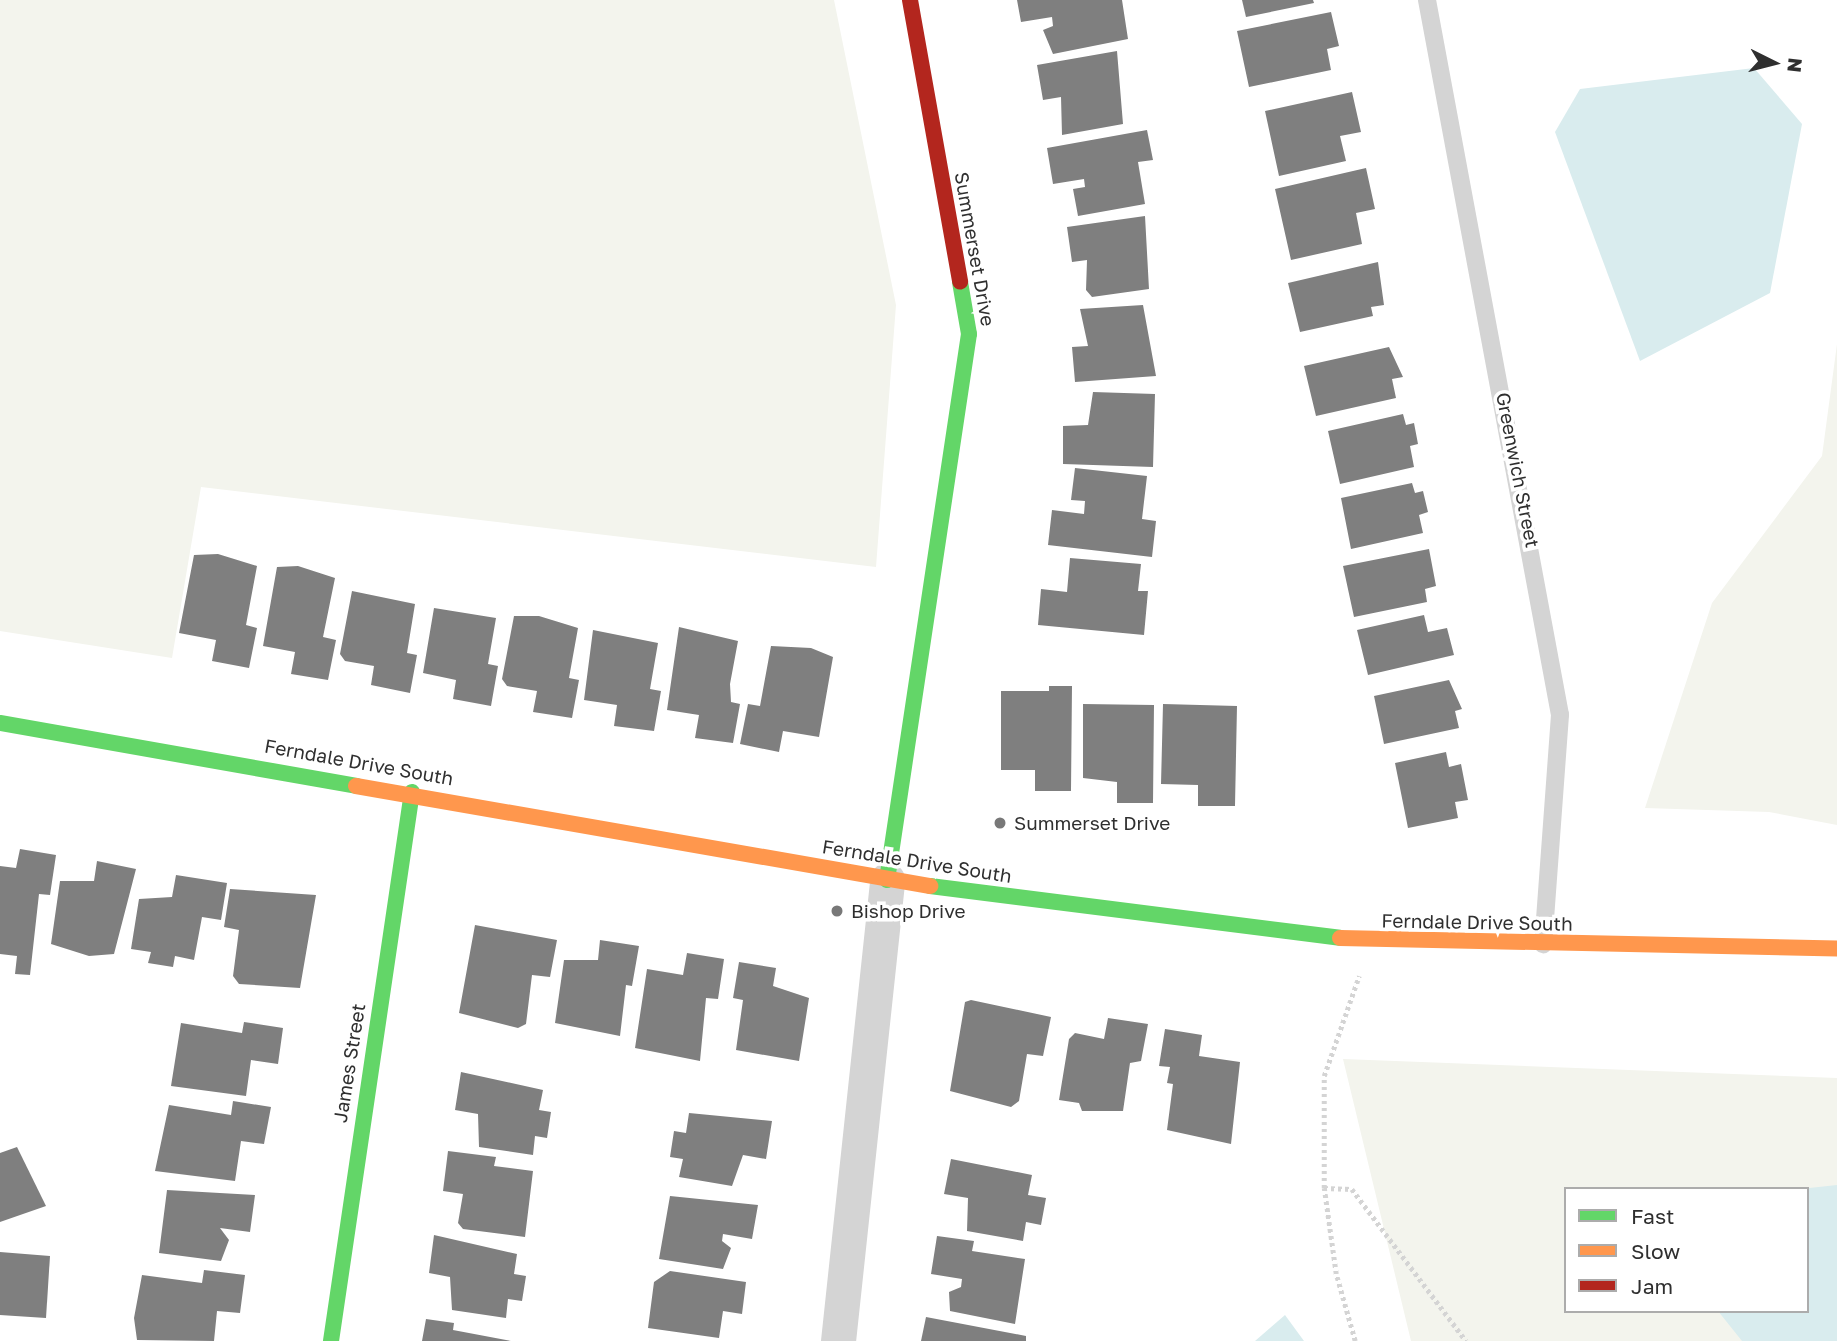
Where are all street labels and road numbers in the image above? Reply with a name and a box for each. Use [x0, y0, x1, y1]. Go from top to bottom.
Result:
street label: Summerset Drive [950, 170, 1000, 328]
street label: Greenwich Street [1492, 390, 1544, 550]
street label: Ferndale Drive South [263, 734, 455, 790]
street label: Ferndale Drive South [821, 835, 1013, 887]
street label: Ferndale Drive South [1381, 909, 1573, 935]
street label: James Street [328, 1002, 370, 1124]

